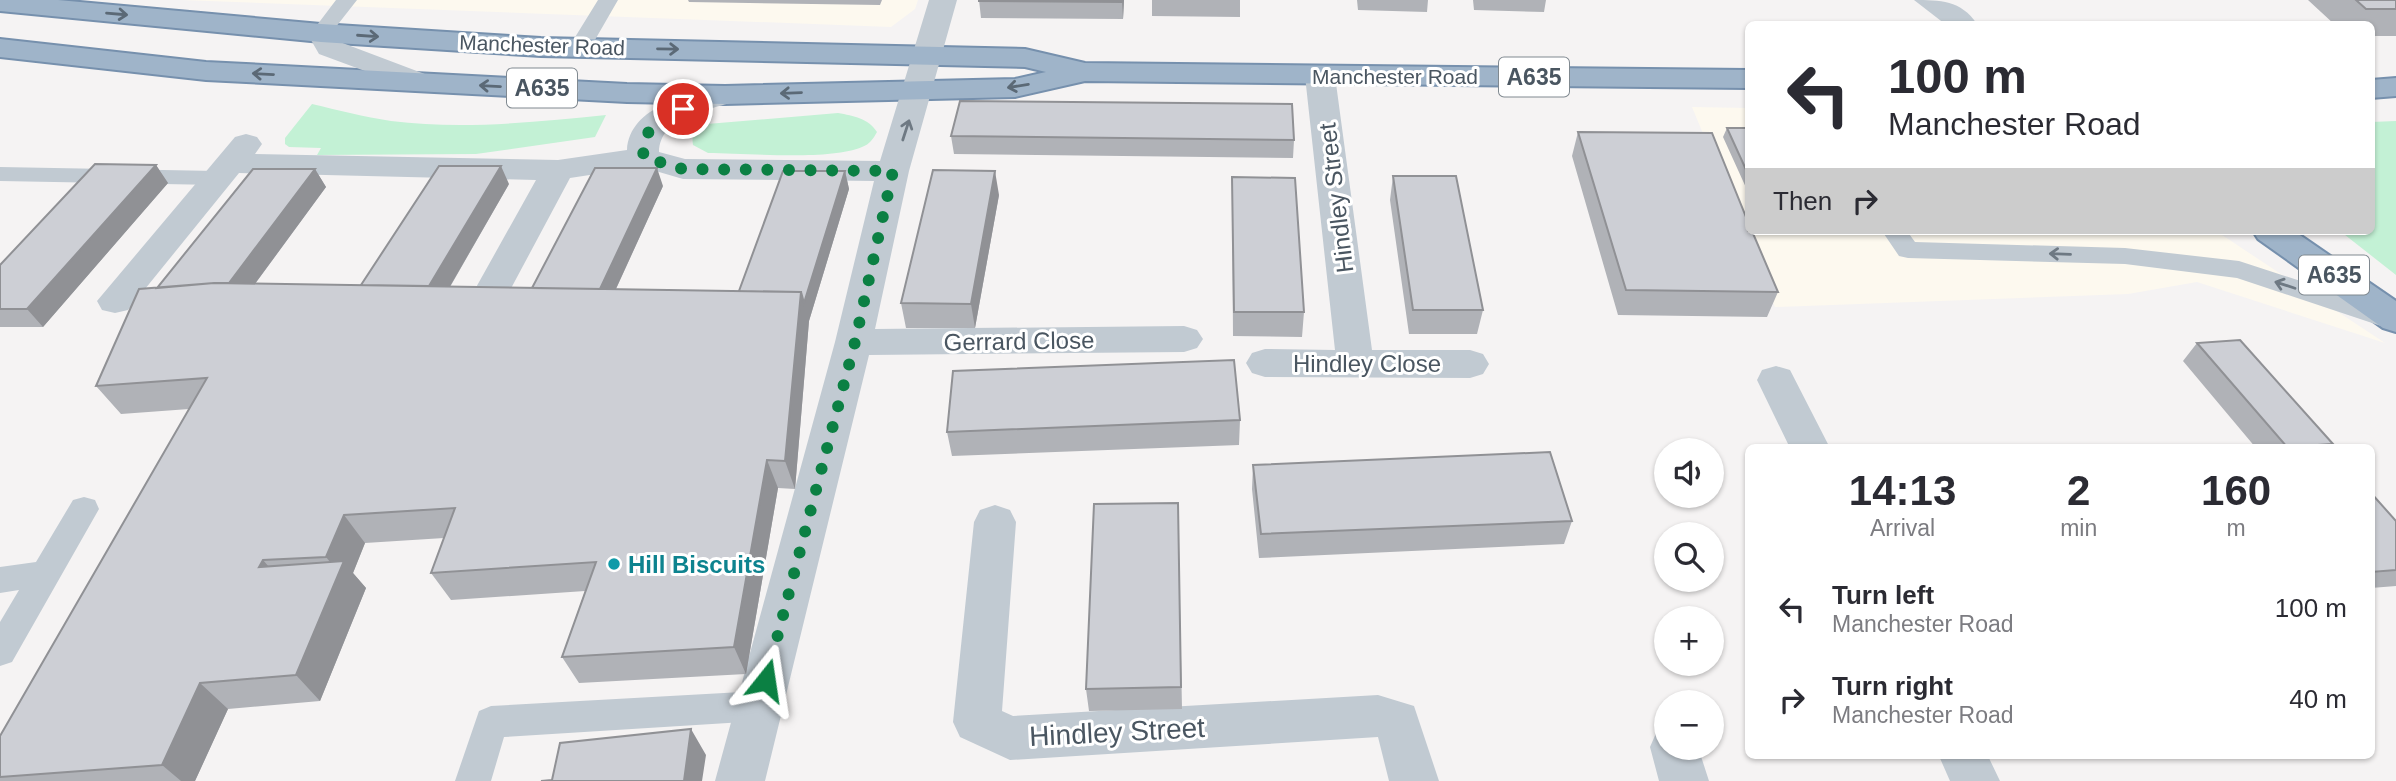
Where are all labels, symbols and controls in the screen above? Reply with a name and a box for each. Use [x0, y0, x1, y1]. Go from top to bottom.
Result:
one-way arrow [105, 8, 128, 21]
one-way arrow [356, 30, 379, 43]
street label: Manchester Road [459, 31, 625, 59]
one-way arrow [657, 42, 680, 56]
icon: left [1773, 49, 1864, 140]
text: 100 m [1888, 49, 2027, 103]
road number: A635 [1499, 58, 1569, 96]
street label: Manchester Road [1312, 65, 1478, 88]
one-way arrow [252, 67, 274, 80]
road number: A635 [507, 68, 577, 108]
one-way arrow [479, 79, 502, 92]
pin [653, 79, 713, 139]
one-way arrow [1007, 80, 1030, 93]
one-way arrow [779, 86, 802, 100]
icon: arrive [664, 90, 702, 128]
text: Manchester Road [1888, 106, 2141, 142]
one-way arrow [901, 119, 914, 141]
street label: Hindley Street [1313, 121, 1359, 274]
icon: right [1846, 182, 1884, 220]
text: Then [1773, 186, 1832, 216]
one-way arrow [2049, 248, 2072, 261]
road number: A635 [2299, 256, 2369, 294]
one-way arrow [2274, 278, 2296, 290]
street label: Gerrard Close [943, 326, 1095, 356]
street label: Hindley Close [1293, 350, 1441, 377]
map controls [1654, 438, 1724, 760]
button: sound [1654, 438, 1724, 508]
text: 14:13 [1849, 467, 1956, 514]
text: 2 [2067, 467, 2090, 514]
text: 160 [2201, 467, 2271, 514]
text: Arrival [1870, 515, 1935, 541]
text: min [2060, 515, 2097, 541]
text: m [2227, 515, 2246, 541]
button: search [1654, 522, 1724, 592]
place label: Hill Biscuits [628, 551, 765, 578]
marker: Hill Biscuits [606, 556, 622, 572]
text: Turn left [1832, 580, 1934, 610]
icon: left [1773, 590, 1811, 628]
text: 100 m [2275, 593, 2347, 623]
button: + [1654, 606, 1724, 676]
text: Manchester Road [1832, 611, 2014, 637]
position arrow [729, 643, 803, 717]
text: Turn right [1832, 671, 1953, 701]
icon: right [1773, 681, 1811, 719]
text: 40 m [2289, 684, 2347, 714]
button: − [1654, 690, 1724, 760]
text: Manchester Road [1832, 702, 2014, 728]
street label: Hindley Street [1028, 712, 1206, 752]

